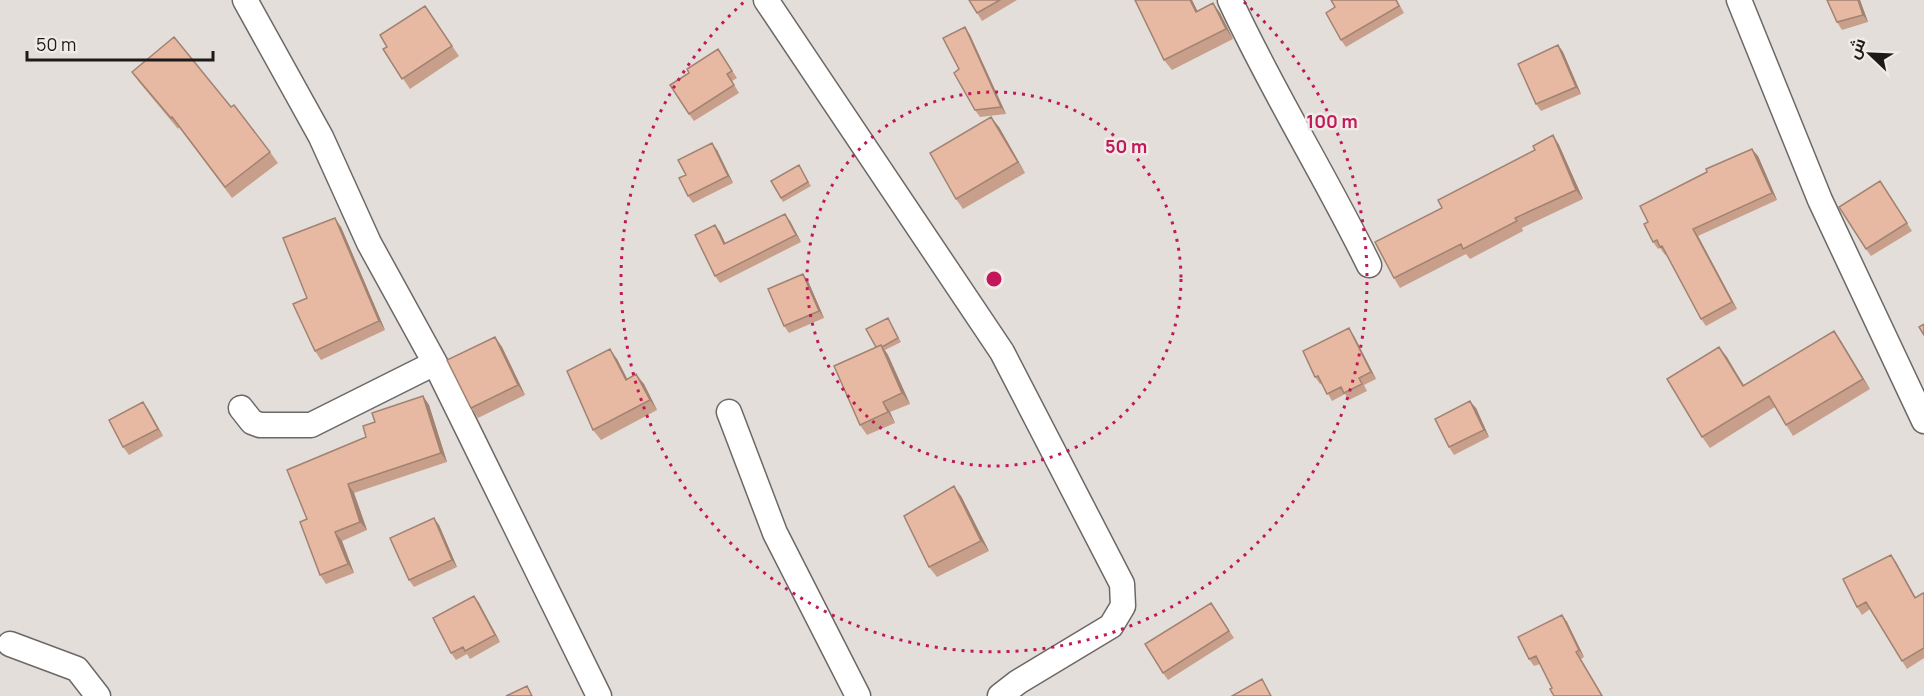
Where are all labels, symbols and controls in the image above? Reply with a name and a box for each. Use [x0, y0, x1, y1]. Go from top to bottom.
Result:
scale bar [27, 24, 213, 62]
north arrow [1840, 24, 1900, 84]
text: 50 m [36, 32, 76, 56]
text: ش [1842, 34, 1870, 62]
text: 100 m [1306, 109, 1358, 133]
text: 50 m [1105, 134, 1147, 158]
centre of rings [984, 269, 1004, 289]

